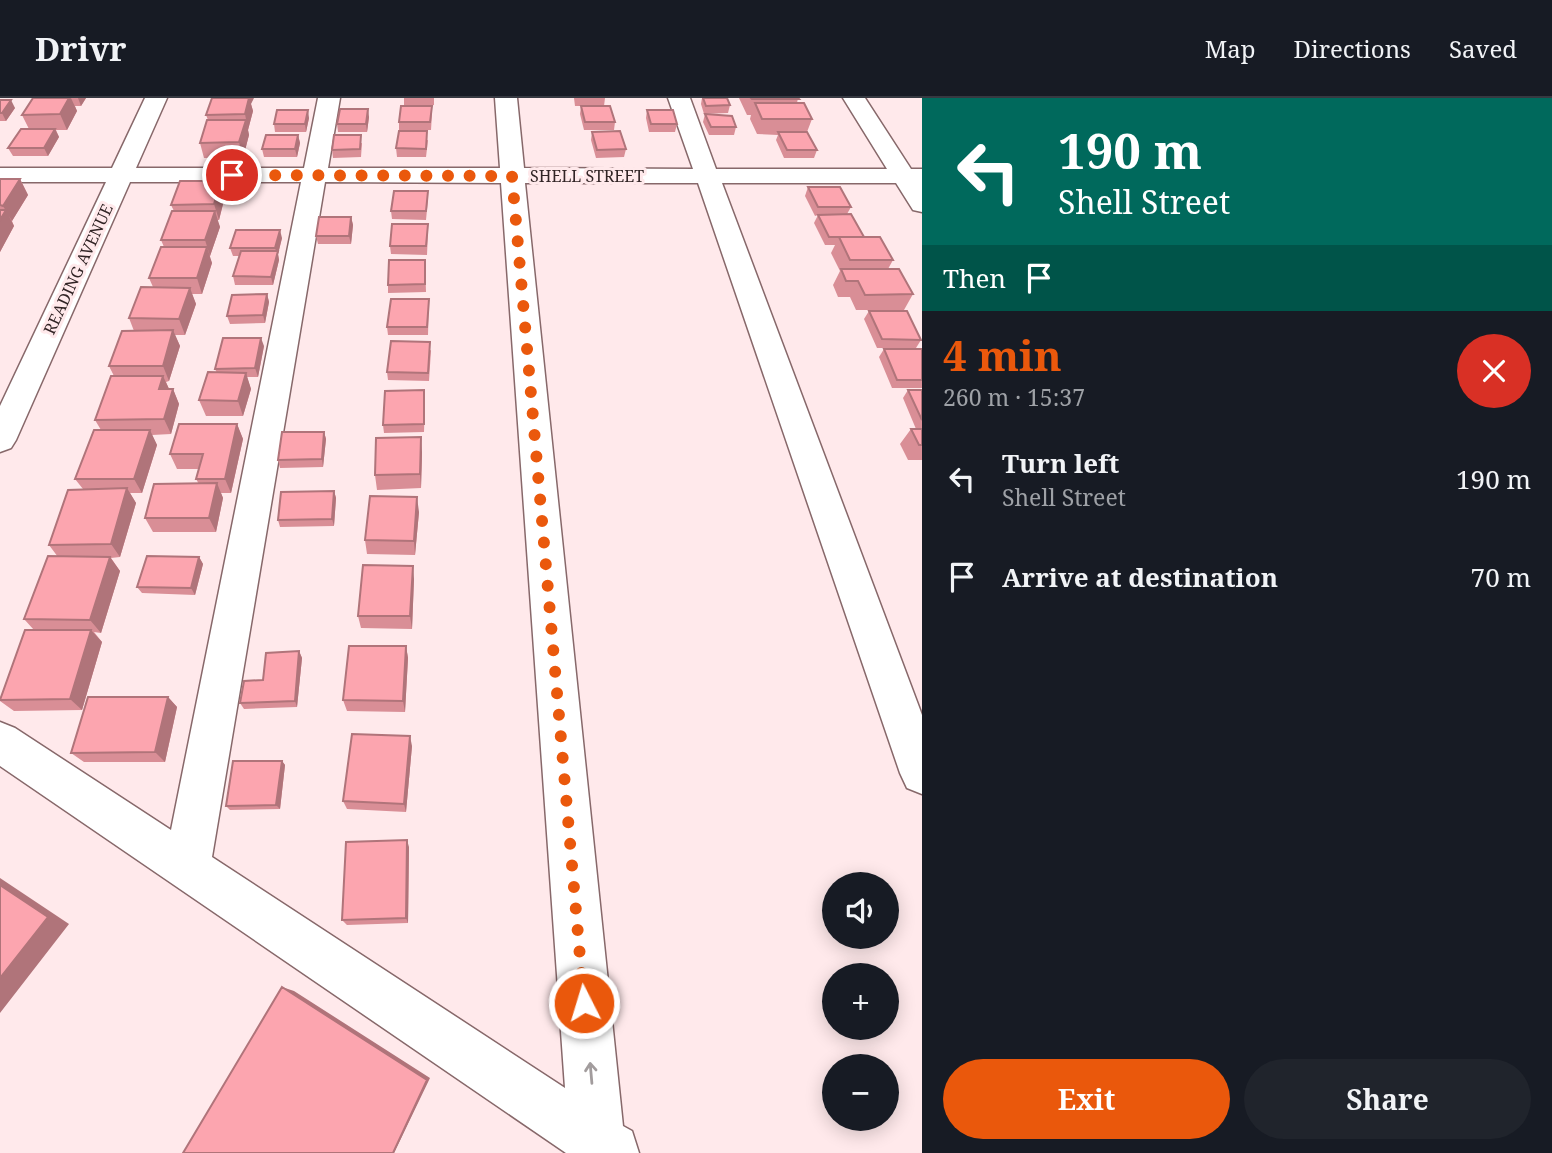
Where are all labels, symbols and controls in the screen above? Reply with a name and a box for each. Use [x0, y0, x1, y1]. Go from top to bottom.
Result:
text: Drivr [35, 26, 126, 71]
text: Map [1205, 32, 1256, 65]
text: Directions [1294, 32, 1411, 65]
text: Saved [1449, 32, 1517, 65]
text: 190 m [1058, 117, 1202, 183]
icon: left [943, 126, 1034, 217]
pin [202, 145, 262, 205]
icon: arrive [213, 156, 251, 194]
street label: SHELL STREET [530, 165, 644, 187]
text: Shell Street [1058, 180, 1230, 223]
street label: READING AVENUE [38, 200, 118, 338]
icon: arrive [1020, 259, 1058, 297]
text: Then [943, 260, 1006, 296]
text: 4 min [943, 326, 1062, 383]
button: close [1457, 334, 1531, 408]
text: 260 m · 15:37 [943, 381, 1085, 413]
text: Turn left [1002, 445, 1119, 481]
icon: left [943, 460, 981, 498]
text: 190 m [1456, 461, 1531, 497]
text: Shell Street [1002, 481, 1126, 513]
icon: arrive [943, 558, 981, 596]
text: Arrive at destination [1002, 559, 1278, 595]
text: 70 m [1471, 559, 1531, 595]
map controls [822, 872, 899, 1131]
button: sound [822, 872, 899, 949]
button: + [822, 963, 899, 1040]
position arrow [547, 966, 621, 1040]
button: − [822, 1054, 899, 1131]
button: Exit [943, 1059, 1230, 1139]
button: Share [1244, 1059, 1531, 1139]
one-way arrow [584, 1062, 597, 1084]

